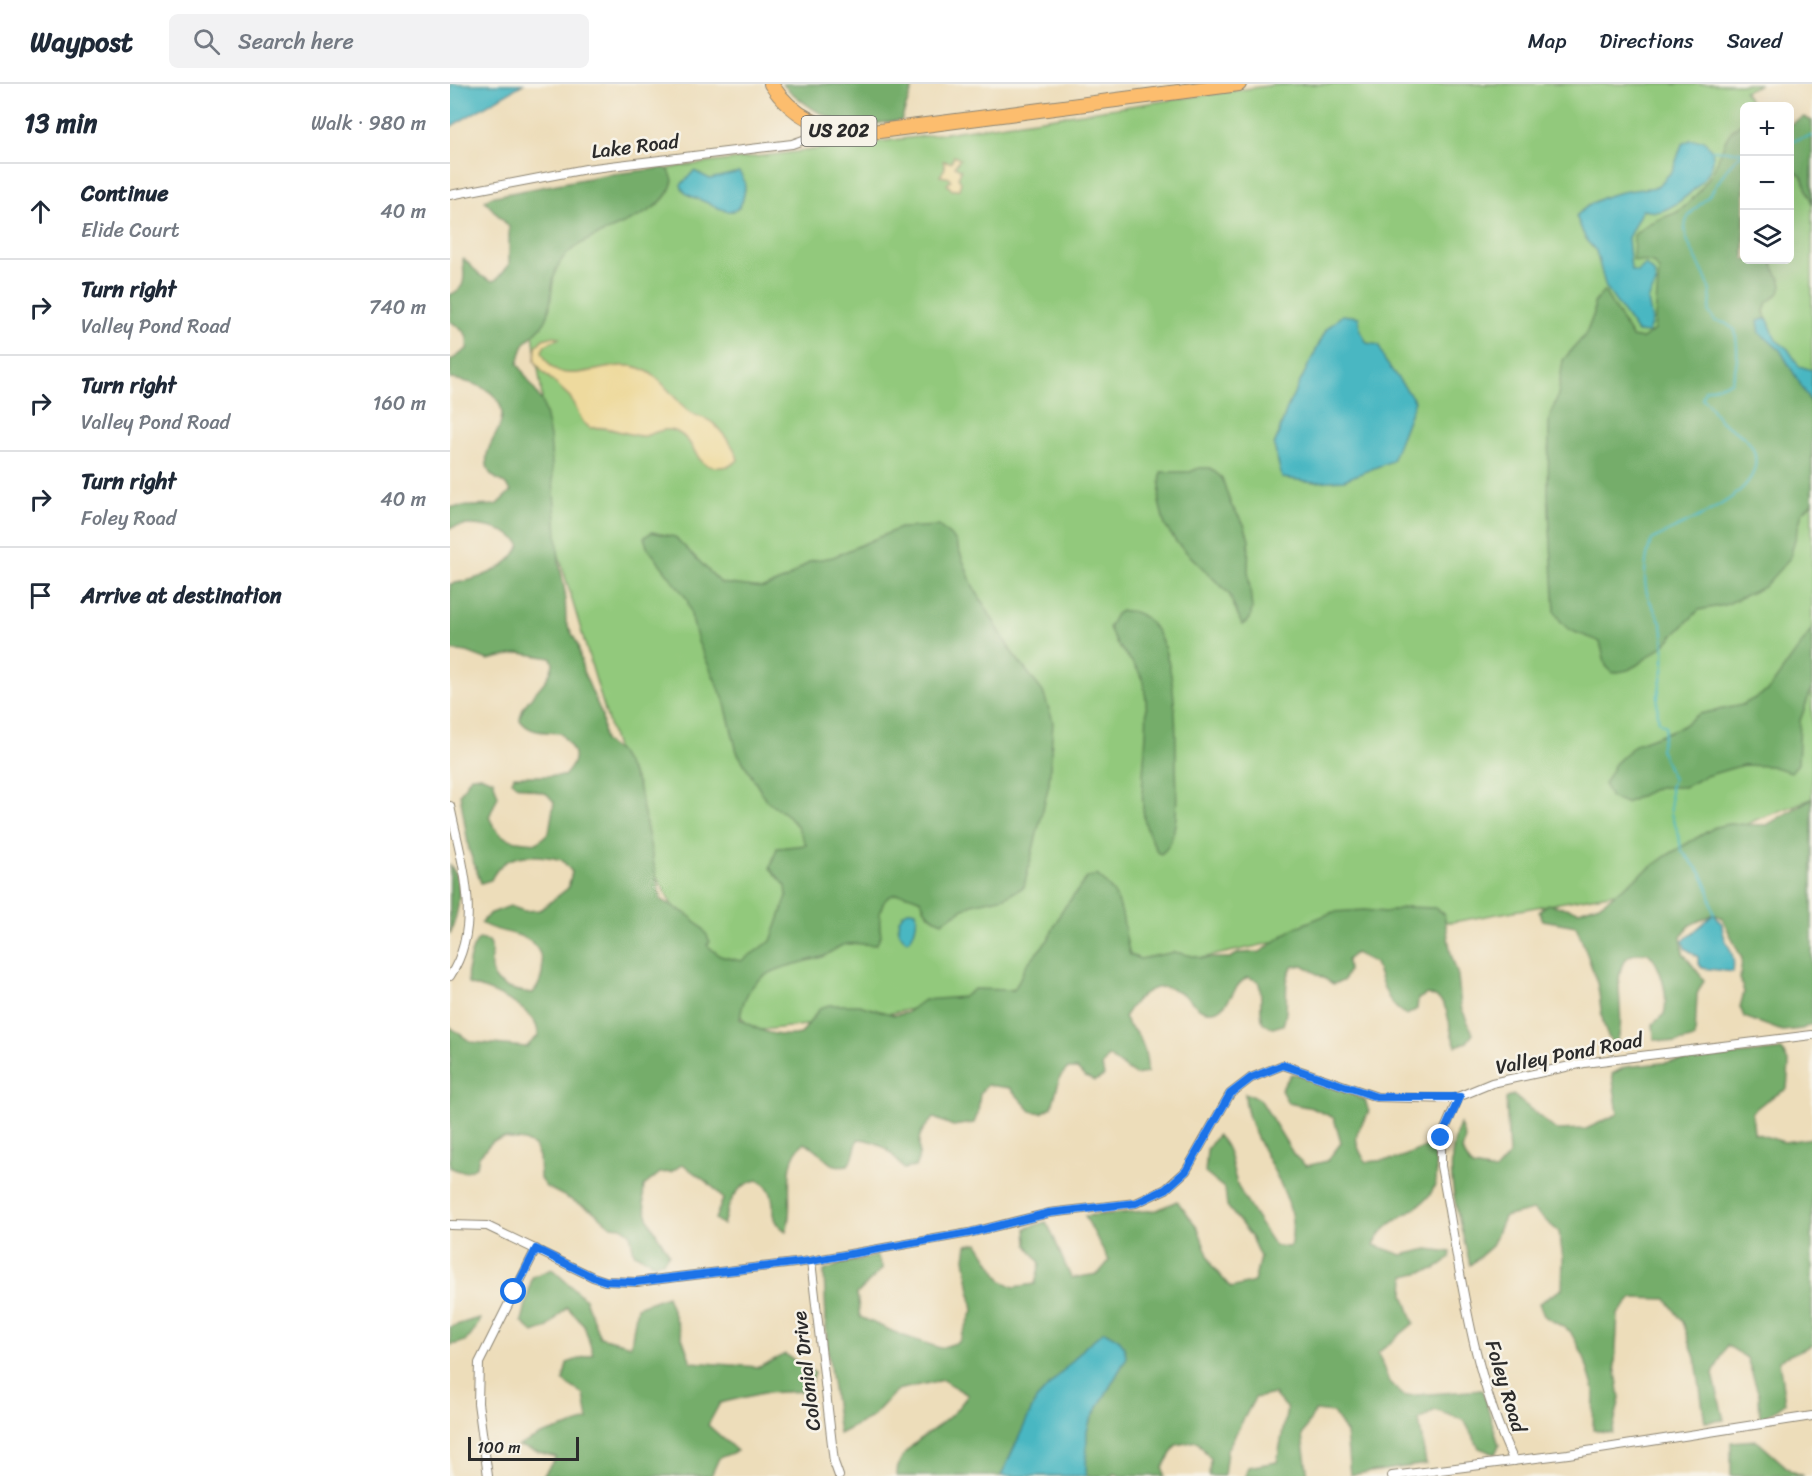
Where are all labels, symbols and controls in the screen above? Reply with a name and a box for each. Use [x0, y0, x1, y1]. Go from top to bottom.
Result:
search box [169, 14, 589, 68]
text: Waypost [30, 17, 133, 66]
text: Search here [238, 22, 354, 61]
text: Map [1528, 22, 1566, 60]
text: Directions [1599, 22, 1694, 60]
text: Saved [1727, 22, 1782, 60]
icon: search [190, 25, 223, 58]
text: 13 min [24, 100, 97, 146]
map controls [1740, 102, 1794, 264]
button: + [1740, 102, 1794, 156]
text: Walk · 980 m [311, 106, 426, 141]
road number: US 202 [802, 116, 876, 146]
street label: Lake Road [589, 124, 682, 169]
button: − [1740, 156, 1794, 210]
text: Continue [81, 174, 169, 213]
text: 40 m [380, 194, 426, 229]
icon: ahead [24, 195, 57, 228]
button: layers [1740, 210, 1794, 264]
text: Elide Court [81, 213, 179, 248]
text: Turn right [81, 270, 176, 309]
text: 740 m [369, 290, 426, 325]
icon: right [24, 291, 57, 324]
text: Valley Pond Road [81, 309, 230, 344]
text: Turn right [81, 366, 176, 405]
text: 160 m [373, 386, 426, 421]
icon: right [24, 387, 57, 420]
text: Valley Pond Road [81, 405, 230, 440]
text: Turn right [81, 462, 176, 501]
text: 40 m [380, 482, 426, 517]
icon: right [24, 483, 57, 516]
text: Foley Road [81, 501, 176, 536]
text: Arrive at destination [81, 576, 282, 615]
icon: arrive [24, 579, 57, 612]
street label: Valley Pond Road [1493, 1022, 1647, 1085]
route end [1427, 1124, 1453, 1150]
route start [500, 1278, 526, 1304]
street label: Colonial Drive [782, 1309, 831, 1433]
street label: Foley Road [1475, 1335, 1537, 1438]
text: 100 m [477, 1433, 521, 1462]
scale bar [468, 1434, 579, 1462]

